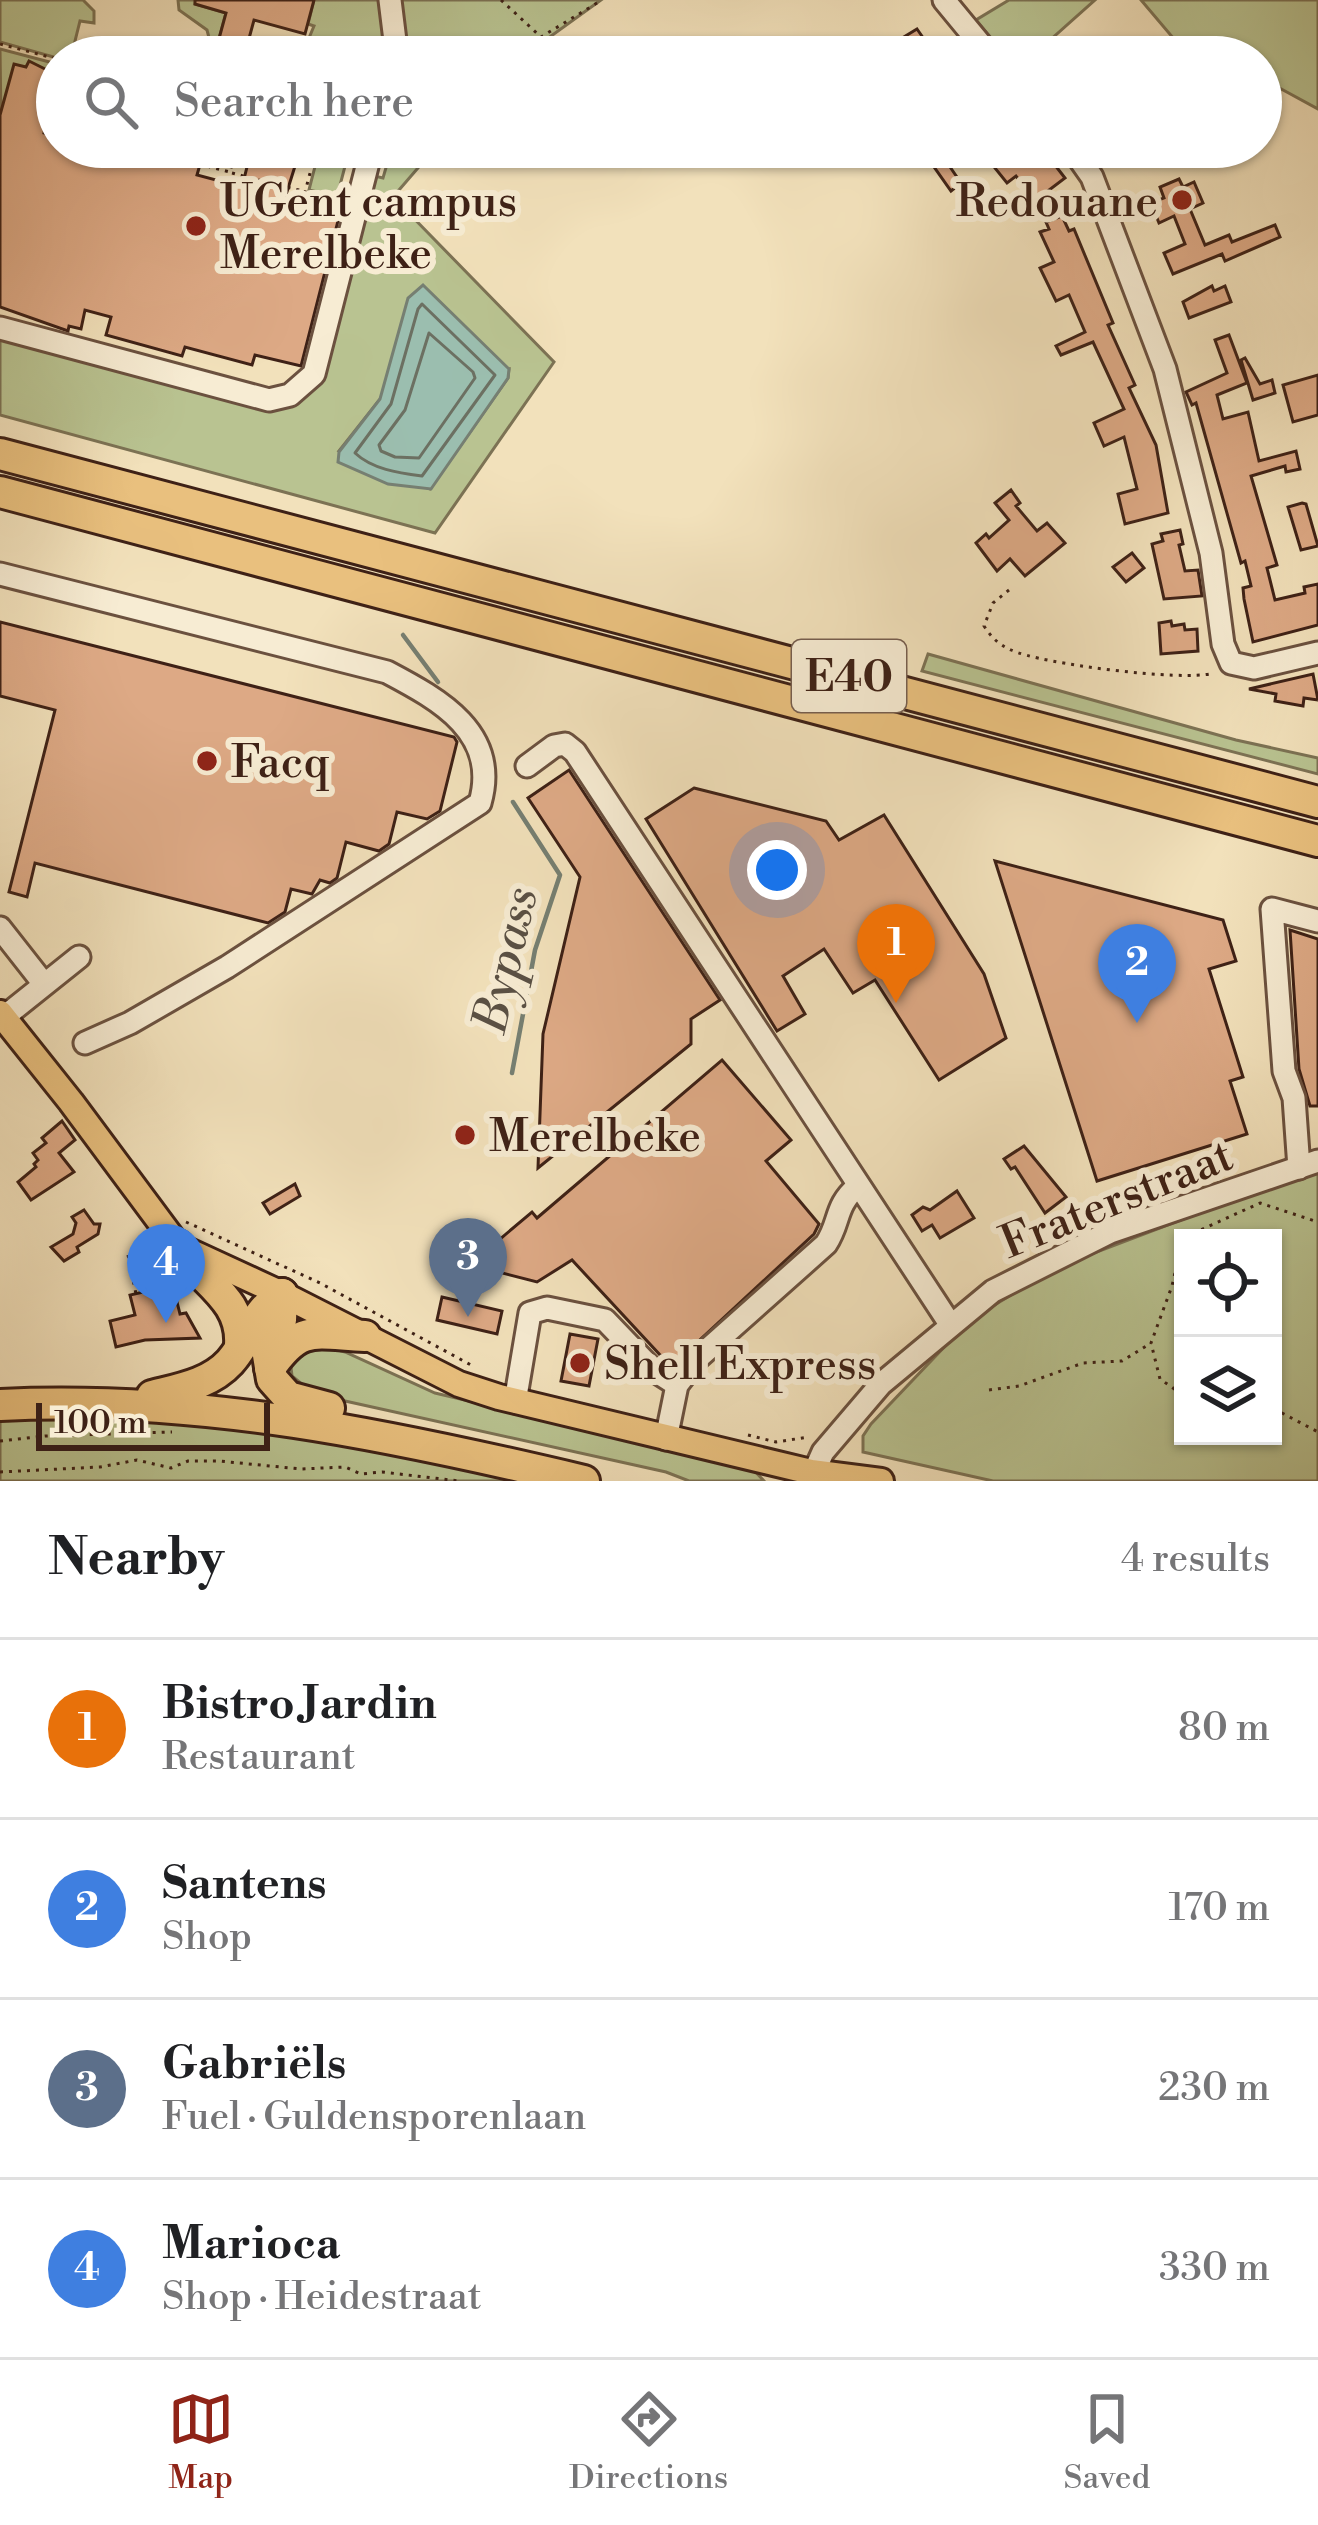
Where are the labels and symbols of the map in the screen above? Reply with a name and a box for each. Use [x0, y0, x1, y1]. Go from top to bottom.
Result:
place label: UGent campus Merelbeke [220, 174, 517, 283]
place label: Redouane [956, 174, 1158, 231]
marker: Redouane [1169, 187, 1195, 213]
marker: UGent campus Merelbeke [183, 213, 209, 239]
road number: E40 [792, 640, 906, 712]
place label: Facq [231, 735, 329, 792]
marker: Facq [194, 748, 220, 774]
your location [747, 840, 807, 900]
water label: Bypass [461, 882, 553, 1040]
pin: 1 [857, 904, 935, 1003]
pin: 2 [1098, 924, 1176, 1023]
place label: Merelbeke [489, 1109, 701, 1166]
marker: Merelbeke [452, 1122, 478, 1148]
street label: Fraterstraat [992, 1128, 1242, 1273]
pin: 3 [429, 1218, 507, 1317]
pin: 4 [127, 1224, 205, 1323]
place label: Shell Express [604, 1337, 876, 1394]
marker: Shell Express [567, 1350, 593, 1376]
scale bar [36, 1397, 270, 1450]

